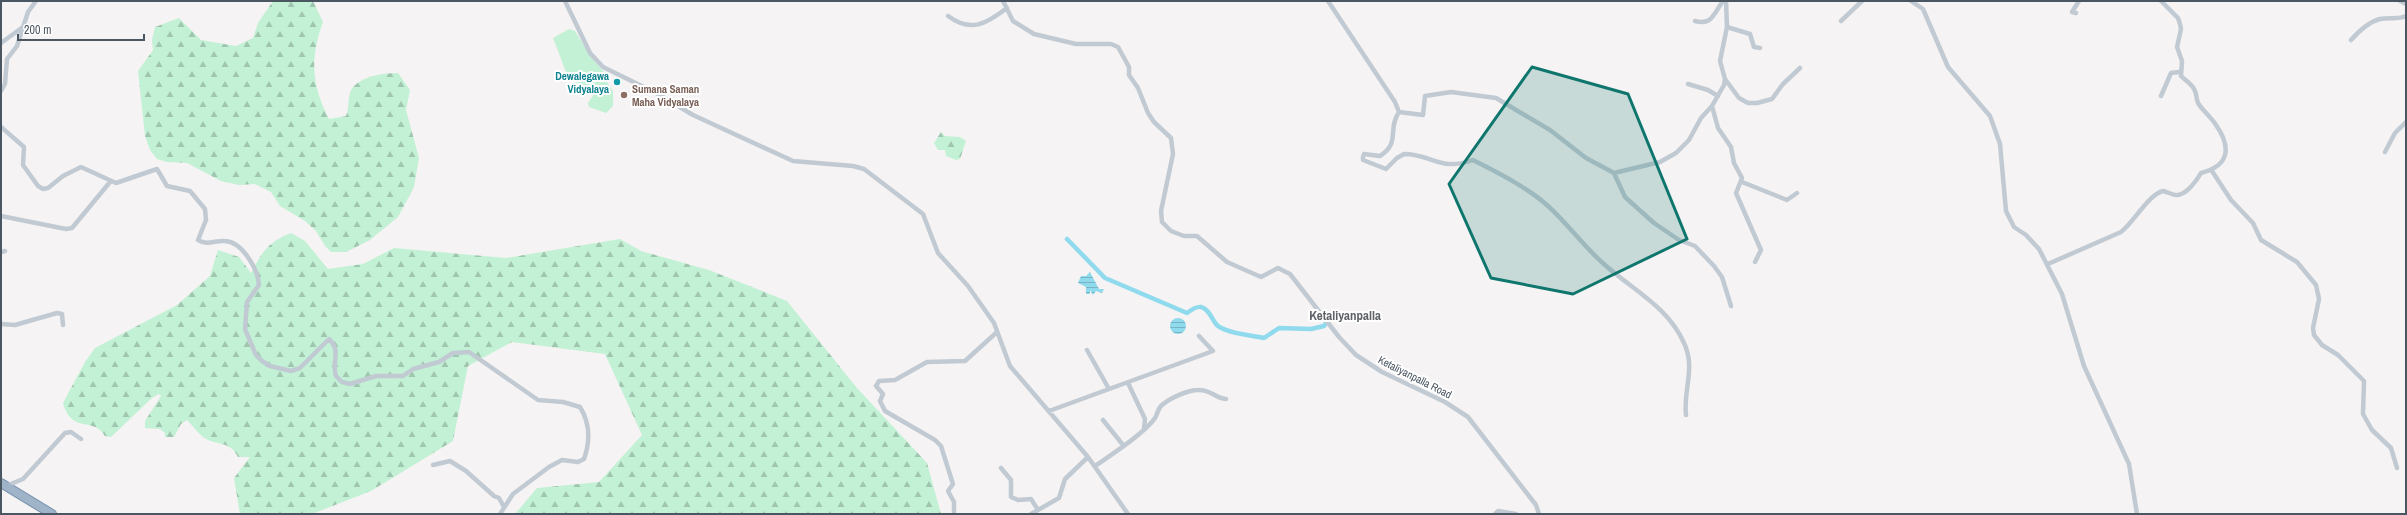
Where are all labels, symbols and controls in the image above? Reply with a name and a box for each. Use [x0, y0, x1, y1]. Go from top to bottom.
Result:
scale bar [18, 16, 144, 42]
text: 200 m [24, 22, 51, 38]
place label: Dewalegawa Vidyalaya [555, 69, 609, 96]
marker: Dewalegawa Vidyalaya [612, 77, 622, 87]
place label: Sumana Saman Maha Vidyalaya [632, 82, 699, 109]
marker: Sumana Saman Maha Vidyalaya [619, 90, 629, 100]
district label: Ketaliyanpalla [1309, 307, 1381, 324]
street label: Ketaliyanpalla Road [1376, 352, 1454, 402]

